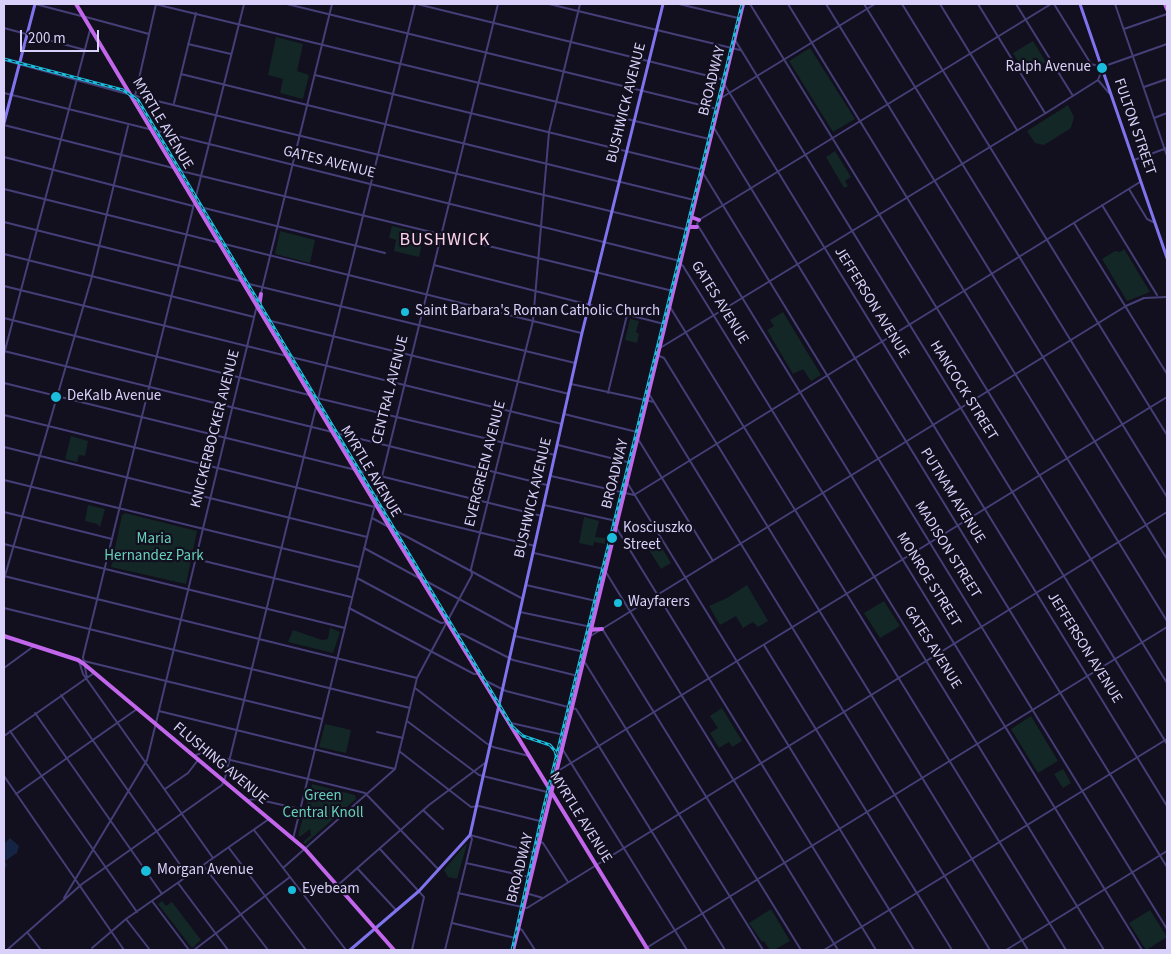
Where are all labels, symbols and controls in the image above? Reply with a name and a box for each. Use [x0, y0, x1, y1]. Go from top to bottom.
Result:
scale bar [22, 20, 101, 52]
text: 200 m [28, 28, 66, 49]
street label: BUSHWICK AVENUE [603, 41, 651, 165]
street label: BROADWAY [696, 44, 730, 118]
place label: Ralph Avenue [1005, 59, 1091, 77]
marker: Ralph Avenue [1095, 61, 1109, 75]
street label: MYRTLE AVENUE [128, 75, 196, 173]
street label: FULTON STREET [1109, 76, 1159, 178]
street label: GATES AVENUE [281, 143, 377, 183]
district label: BUSHWICK [399, 230, 491, 252]
street label: JEFFERSON AVENUE [830, 244, 912, 362]
street label: GATES AVENUE [686, 258, 752, 348]
place label: Saint Barbara's Roman Catholic Church [415, 303, 660, 321]
marker: Saint Barbara's Roman Catholic Church [399, 306, 411, 318]
street label: CENTRAL AVENUE [369, 333, 413, 447]
street label: HANCOCK STREET [925, 338, 1001, 444]
street label: KNICKERBOCKER AVENUE [188, 348, 244, 510]
place label: DeKalb Avenue [67, 388, 161, 406]
marker: DeKalb Avenue [49, 390, 63, 404]
street label: EVERGREEN AVENUE [462, 399, 510, 529]
street label: MYRTLE AVENUE [336, 423, 404, 521]
street label: BUSHWICK AVENUE [511, 436, 557, 560]
street label: BROADWAY [599, 437, 633, 511]
street label: PUTNAM AVENUE [916, 445, 988, 547]
street label: MADISON STREET [910, 498, 984, 602]
place label: Kosciuszko Street [623, 520, 693, 555]
street label: MONROE STREET [892, 529, 964, 631]
park label: Maria Hernandez Park [104, 531, 204, 566]
marker: Kosciuszko Street [605, 531, 619, 545]
street label: JEFFERSON AVENUE [1043, 589, 1125, 707]
place label: Wayfarers [628, 594, 690, 612]
marker: Wayfarers [612, 597, 624, 609]
street label: GATES AVENUE [899, 603, 965, 693]
street label: FLUSHING AVENUE [169, 719, 271, 809]
street label: MYRTLE AVENUE [545, 769, 615, 867]
park label: Green Central Knoll [282, 788, 364, 823]
street label: BROADWAY [504, 831, 538, 905]
place label: Morgan Avenue [157, 862, 253, 880]
marker: Morgan Avenue [139, 864, 153, 878]
place label: Eyebeam [302, 881, 360, 899]
marker: Eyebeam [286, 884, 298, 896]

